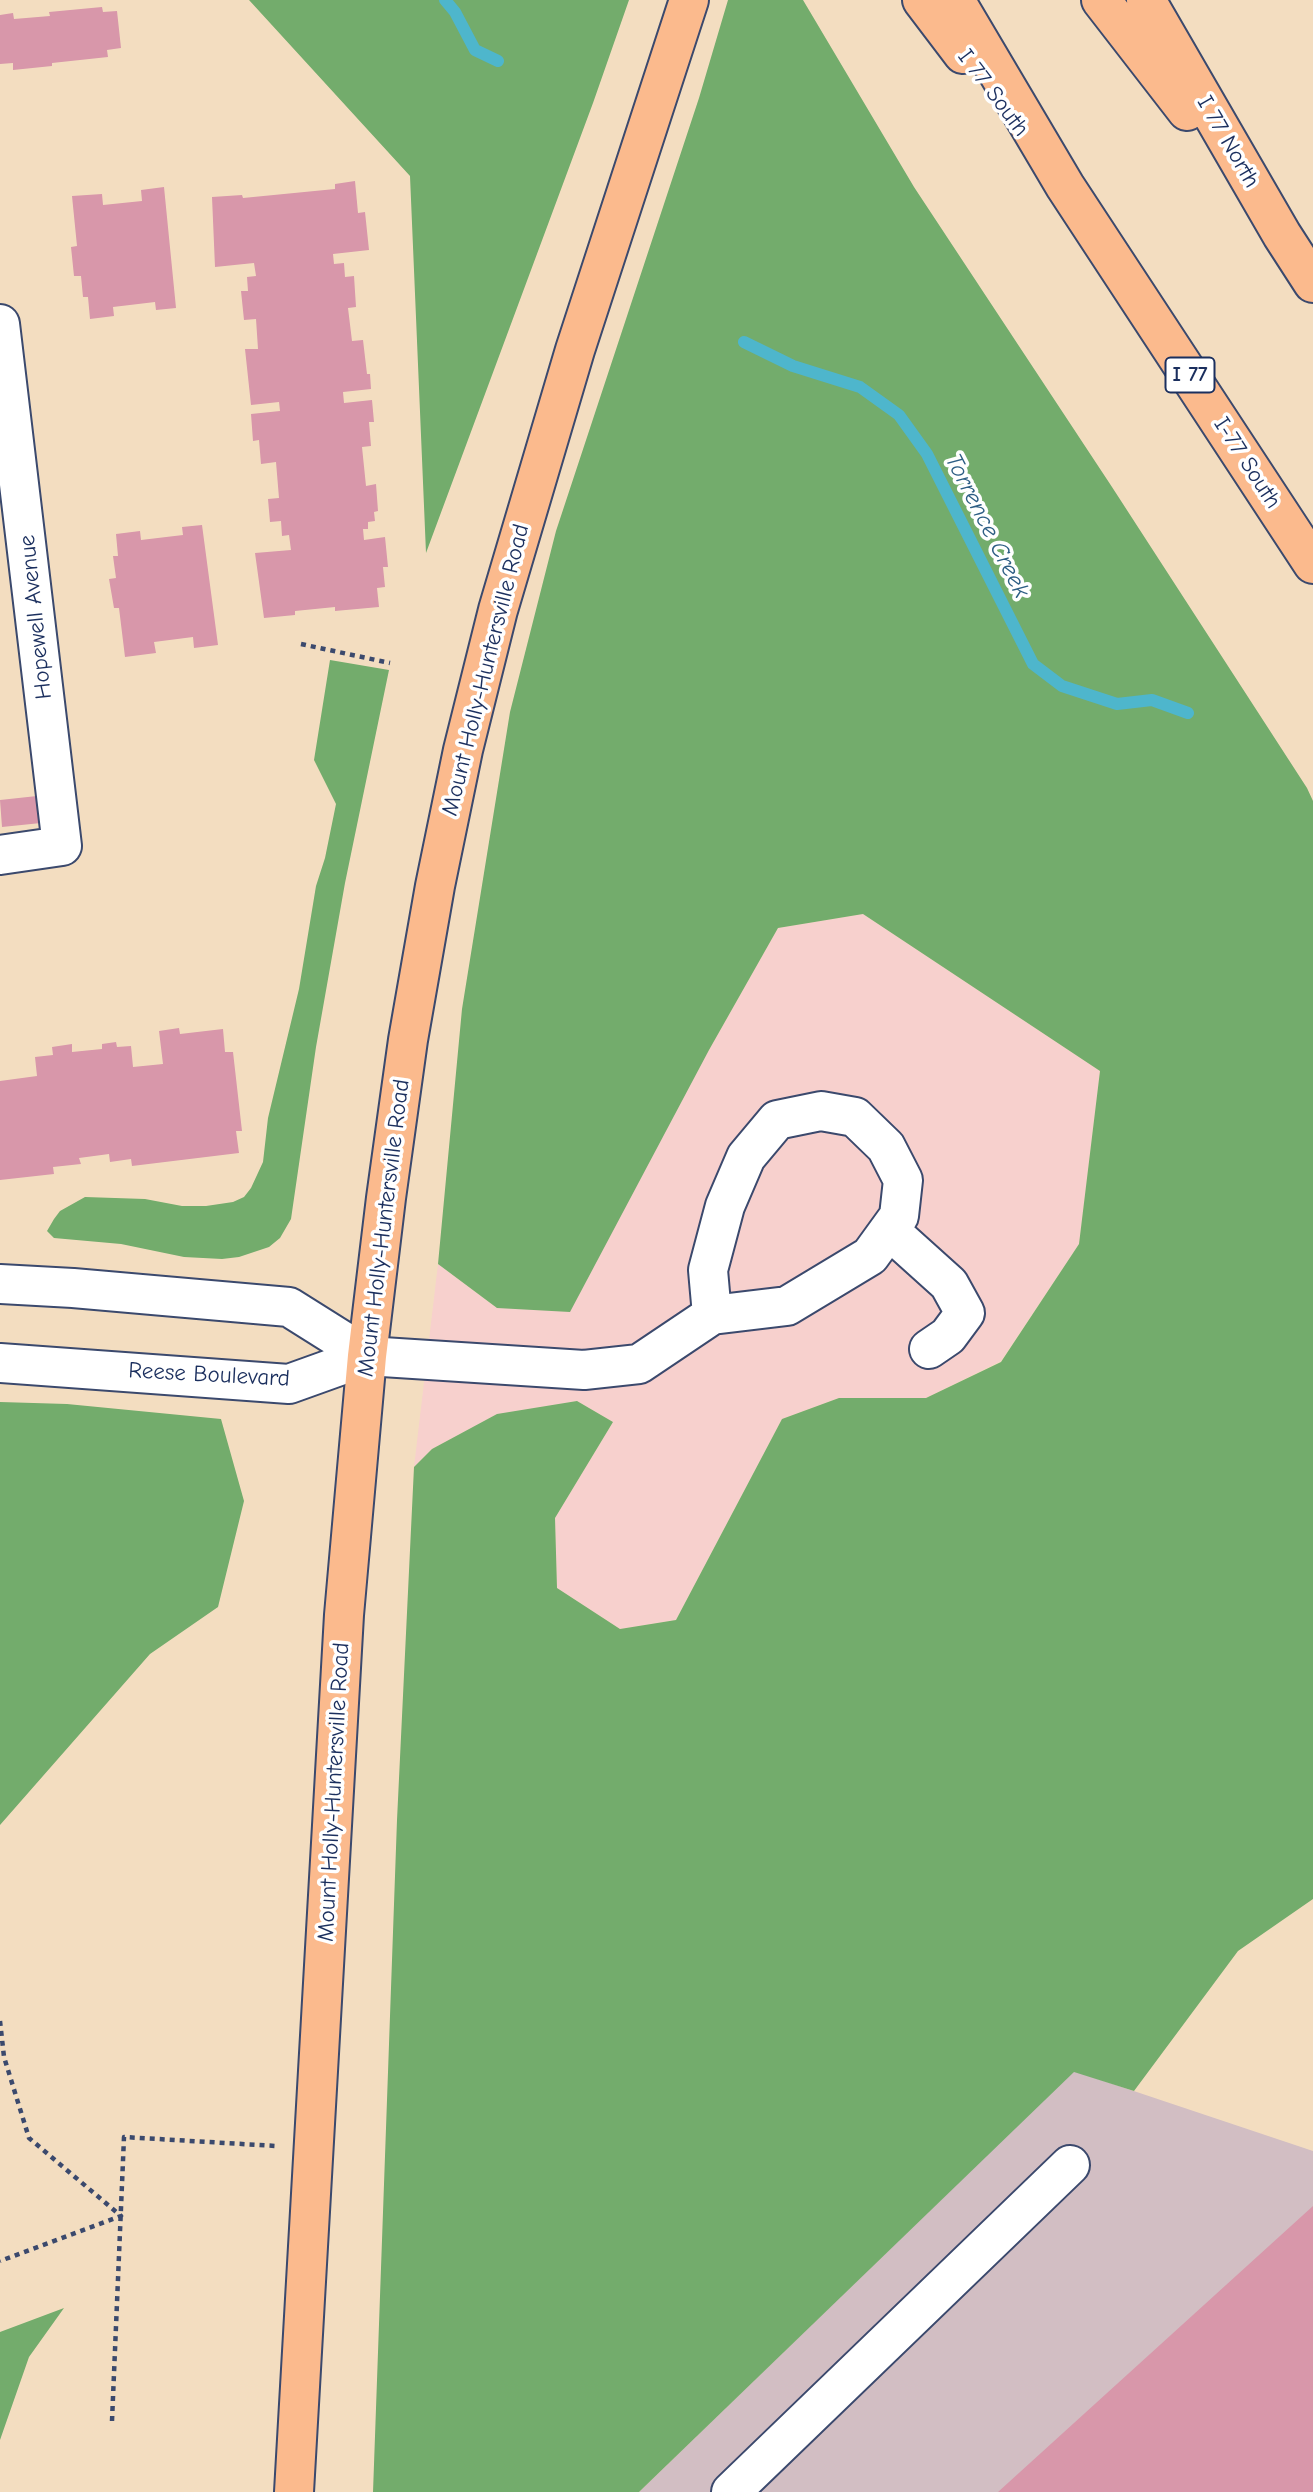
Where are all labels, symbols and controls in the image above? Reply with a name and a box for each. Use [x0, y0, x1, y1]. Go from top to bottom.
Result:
street label: I 77 South [951, 44, 1035, 142]
street label: I 77 North [1191, 91, 1265, 193]
road number: I 77 [1166, 358, 1214, 392]
street label: I-77 South [1207, 412, 1287, 514]
water label: Torrence Creek [938, 449, 1036, 603]
street label: Mount Holly-Huntersville Road [436, 521, 536, 819]
street label: Hopewell Avenue [14, 533, 58, 701]
street label: Mount Holly-Huntersville Road [352, 1078, 416, 1378]
street label: Reese Boulevard [128, 1357, 290, 1393]
street label: Mount Holly-Huntersville Road [312, 1642, 356, 1942]

